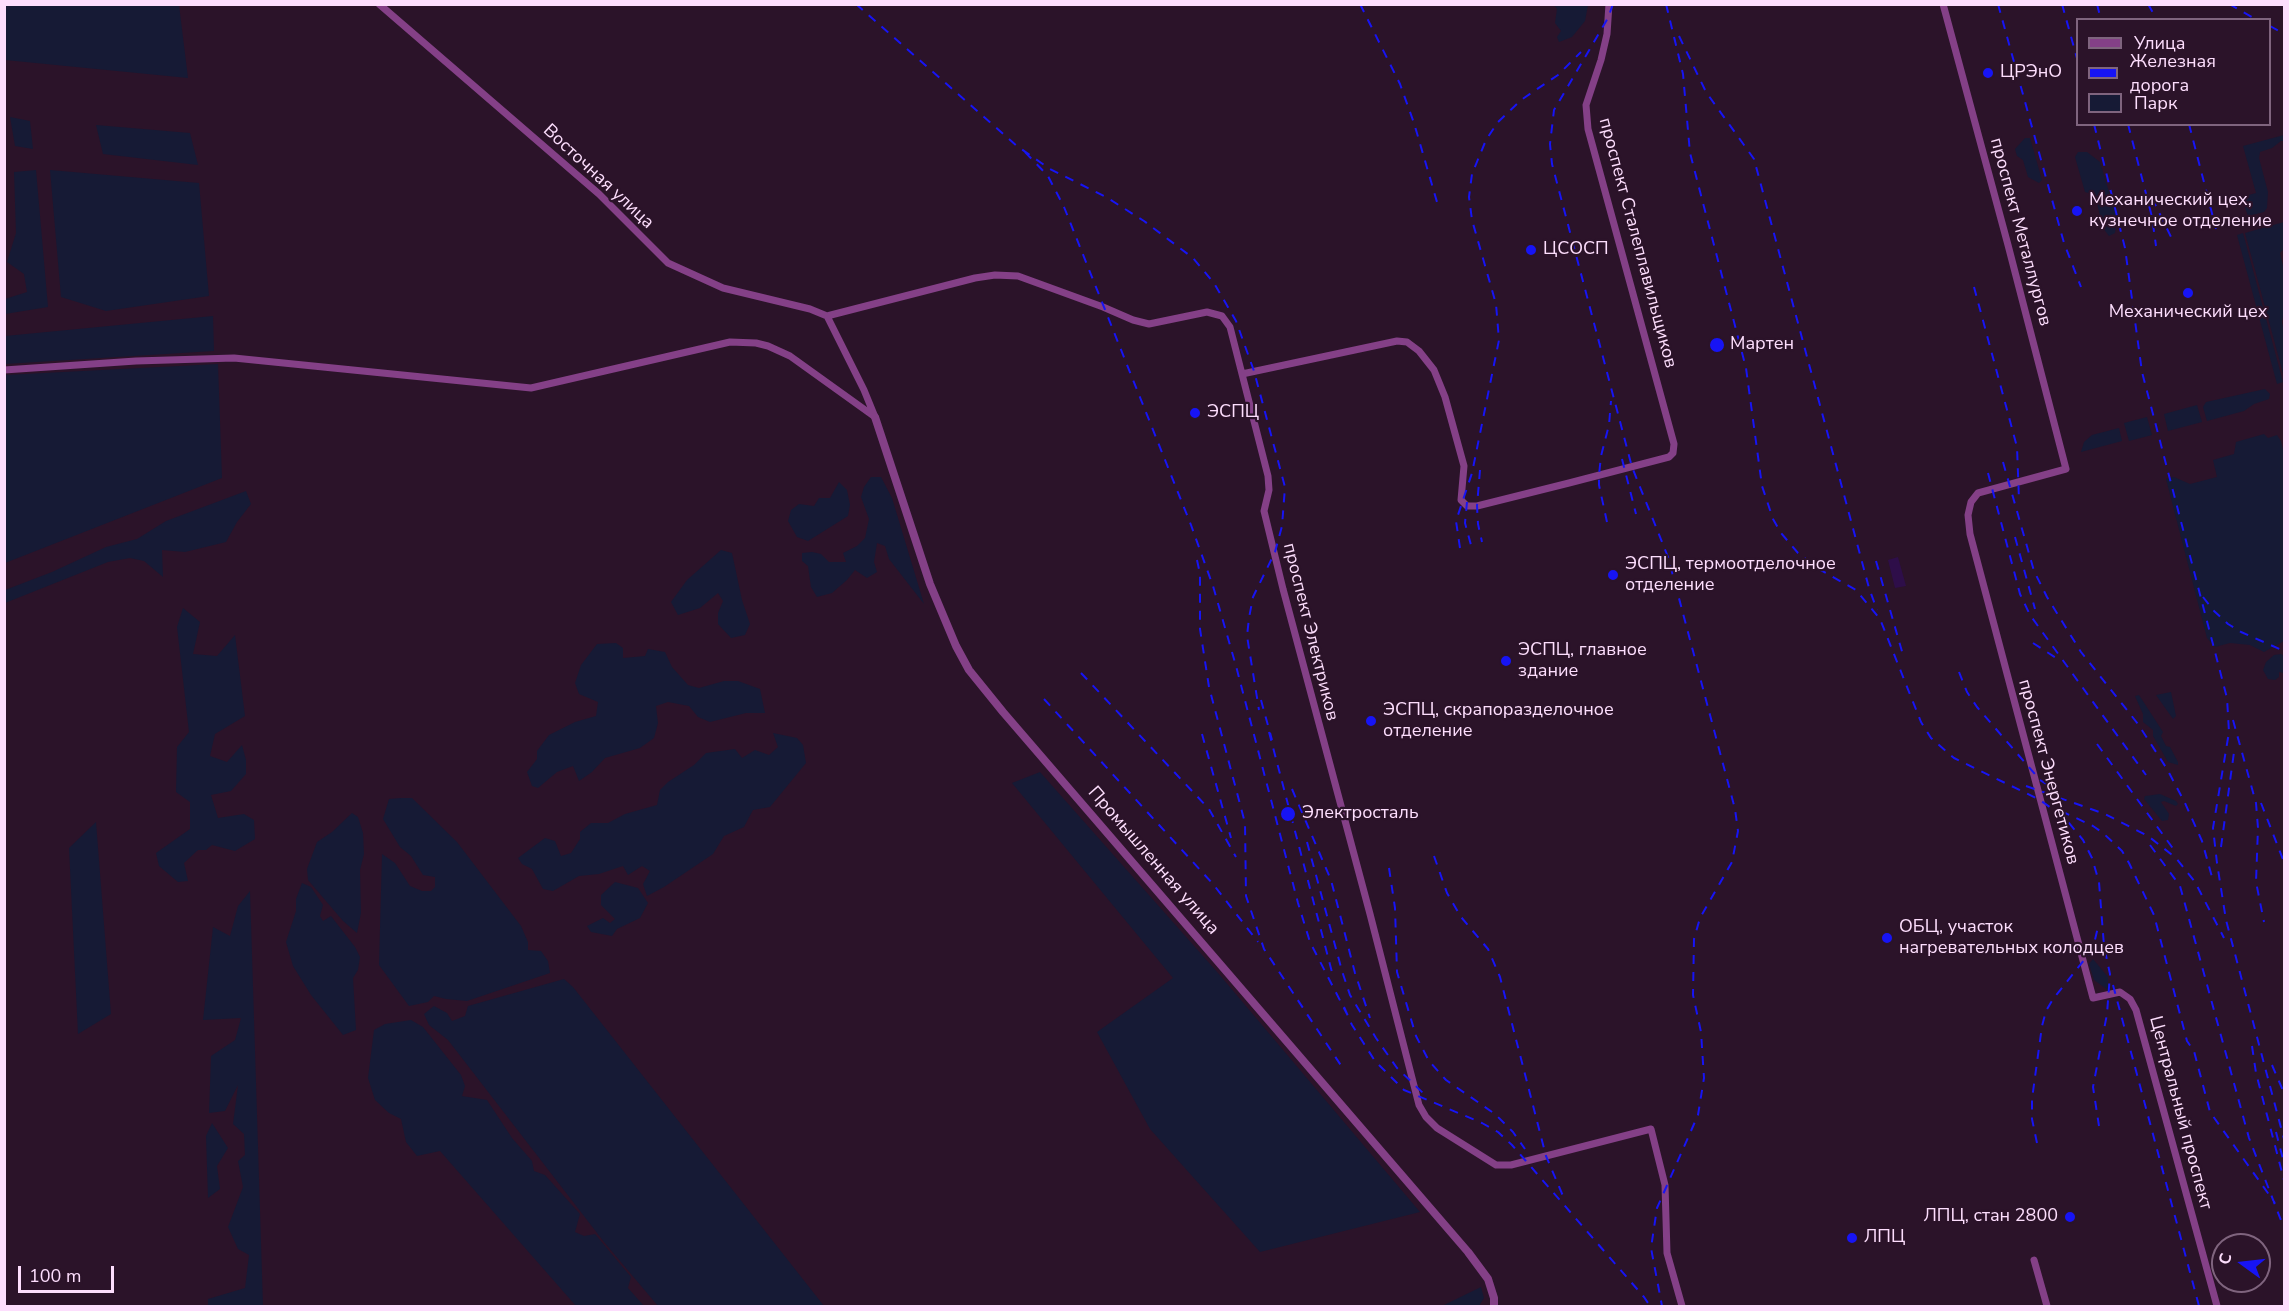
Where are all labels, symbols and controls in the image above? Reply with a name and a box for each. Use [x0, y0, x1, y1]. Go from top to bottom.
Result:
legend [2076, 18, 2271, 126]
text: Улица [2134, 31, 2185, 55]
text: Железная дорога [2130, 49, 2216, 97]
place label: ЦРЭнО [2000, 62, 2062, 84]
marker: ЦРЭнО [1981, 66, 1995, 80]
text: Парк [2134, 91, 2177, 115]
street label: проспект Сталеплавильщиков [1593, 116, 1681, 370]
street label: Восточная улица [538, 120, 658, 234]
street label: проспект Металлургов [1984, 136, 2056, 328]
place label: Механический цех, кузнечное отделение [2089, 190, 2272, 232]
marker: Механический цех, кузнечное отделение [2070, 204, 2084, 218]
place label: ЦСОСП [1543, 239, 1609, 261]
marker: ЦСОСП [1524, 243, 1538, 257]
marker: Механический цех [2181, 286, 2195, 300]
place label: Механический цех [2109, 302, 2267, 324]
place label: Мартен [1730, 334, 1794, 356]
marker: Мартен [1708, 336, 1726, 354]
place label: ЭСПЦ [1207, 402, 1259, 424]
marker: ЭСПЦ [1188, 406, 1202, 420]
street label: проспект Электриков [1277, 541, 1343, 723]
place label: ЭСПЦ, термоотделочное отделение [1625, 554, 1836, 596]
marker: ЭСПЦ, термоотделочное отделение [1606, 568, 1620, 582]
place label: ЭСПЦ, главное здание [1518, 640, 1647, 682]
marker: ЭСПЦ, главное здание [1499, 654, 1513, 668]
street label: проспект Энергетиков [2013, 677, 2083, 867]
place label: ЭСПЦ, скрапоразделочное отделение [1383, 700, 1614, 742]
marker: ЭСПЦ, скрапоразделочное отделение [1364, 714, 1378, 728]
street label: Промышленная улица [1083, 782, 1223, 940]
place label: Электросталь [1302, 803, 1419, 825]
marker: Электросталь [1279, 805, 1297, 823]
place label: ОБЦ, участок нагревательных колодцев [1899, 917, 2124, 960]
marker: ОБЦ, участок нагревательных колодцев [1880, 931, 1894, 945]
street label: Центральный проспект [2144, 1014, 2216, 1212]
place label: ЛПЦ, стан 2800 [1923, 1206, 2058, 1228]
marker: ЛПЦ, стан 2800 [2063, 1210, 2077, 1224]
place label: ЛПЦ [1864, 1227, 1905, 1249]
marker: ЛПЦ [1845, 1231, 1859, 1245]
north arrow [2211, 1233, 2271, 1293]
text: С [2214, 1251, 2238, 1267]
scale bar [21, 1254, 117, 1292]
text: 100 m [29, 1264, 81, 1288]

